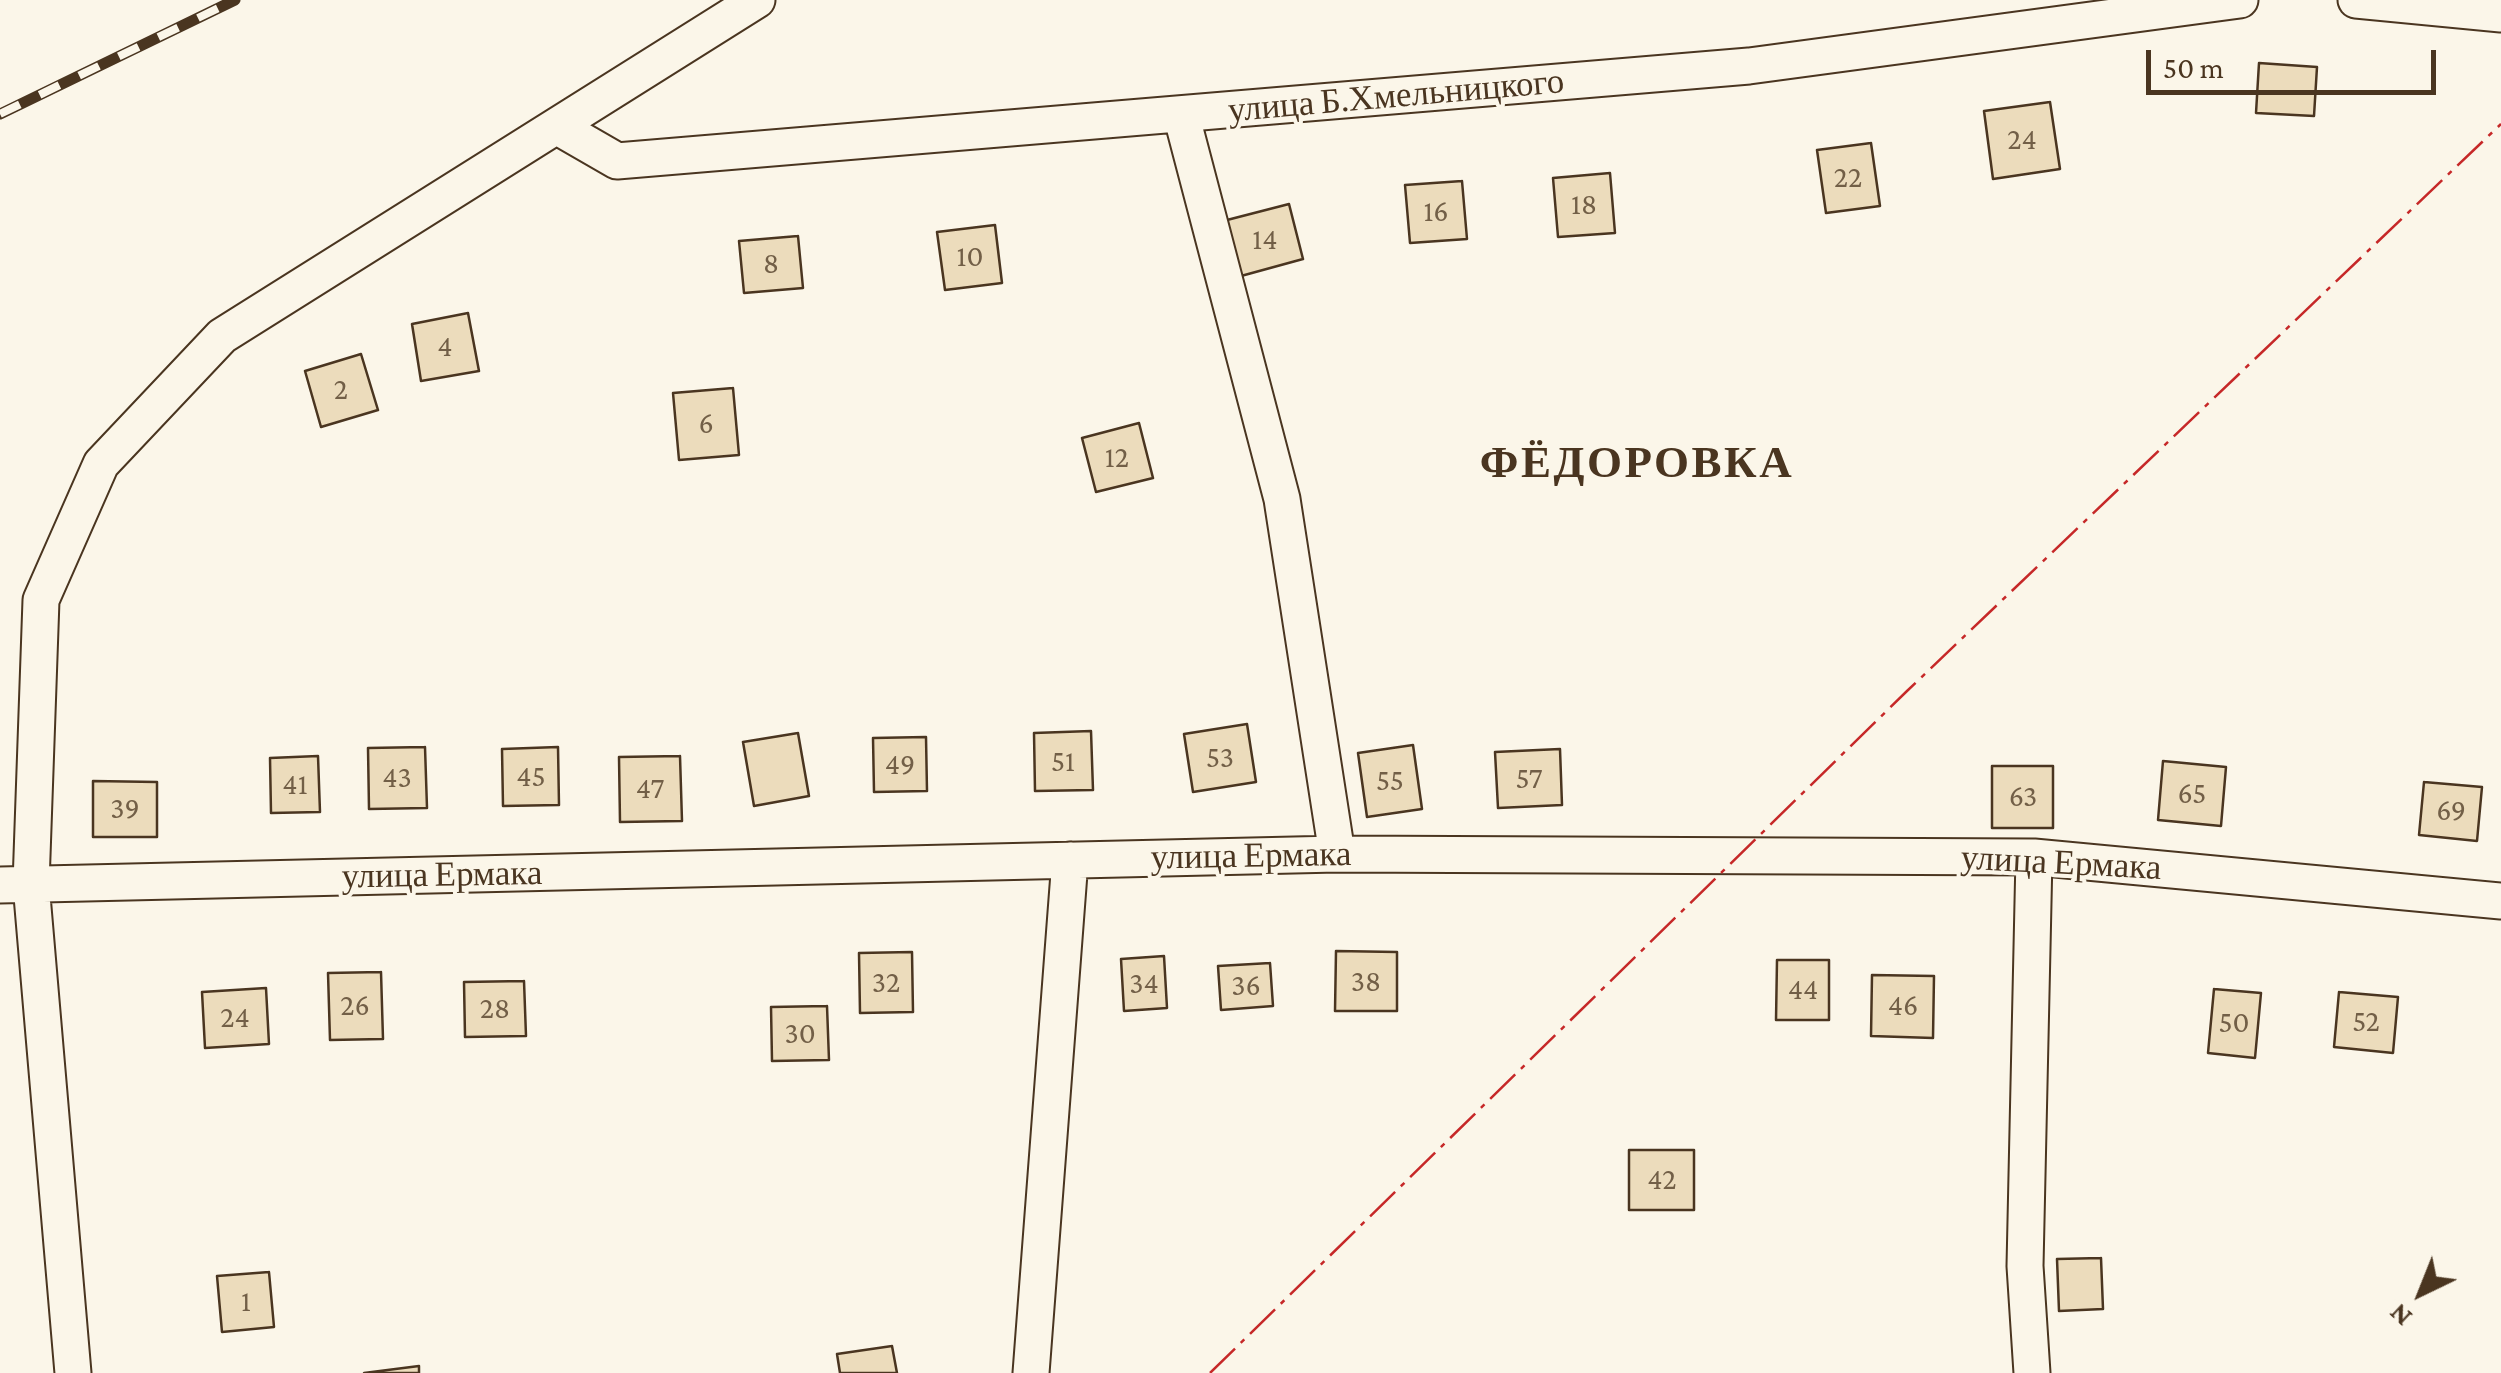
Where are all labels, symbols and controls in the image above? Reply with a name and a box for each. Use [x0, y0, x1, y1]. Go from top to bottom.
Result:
scale bar [2151, 30, 2441, 92]
text: 50 m [2163, 51, 2224, 84]
street label: улица Б.Хмельницкого [1226, 60, 1566, 132]
house number: 24 [2007, 122, 2037, 158]
house number: 22 [1834, 160, 1862, 196]
house number: 18 [1571, 187, 1597, 223]
house number: 16 [1423, 194, 1449, 230]
house number: 14 [1252, 222, 1278, 258]
house number: 10 [957, 239, 983, 275]
house number: 8 [763, 246, 779, 282]
house number: 4 [437, 329, 453, 365]
house number: 2 [334, 372, 348, 408]
house number: 6 [698, 406, 714, 442]
district label: ФЁДОРОВКА [1480, 436, 1794, 490]
house number: 12 [1105, 440, 1129, 476]
house number: 53 [1206, 740, 1234, 776]
house number: 51 [1051, 744, 1075, 780]
house number: 49 [885, 747, 915, 783]
house number: 45 [516, 759, 546, 795]
house number: 43 [382, 760, 412, 796]
house number: 57 [1515, 761, 1543, 797]
house number: 55 [1376, 763, 1404, 799]
house number: 41 [282, 767, 308, 803]
house number: 47 [636, 771, 664, 807]
house number: 65 [2178, 776, 2206, 812]
house number: 63 [2009, 779, 2037, 815]
house number: 39 [110, 791, 140, 827]
house number: 69 [2436, 793, 2466, 829]
street label: улица Ермака [1150, 833, 1352, 879]
street label: улица Ермака [1960, 837, 2162, 889]
street label: улица Ермака [341, 852, 543, 898]
house number: 38 [1351, 964, 1381, 1000]
house number: 32 [872, 965, 900, 1001]
house number: 34 [1129, 966, 1159, 1002]
house number: 36 [1231, 968, 1261, 1004]
house number: 44 [1788, 972, 1818, 1008]
house number: 26 [340, 988, 370, 1024]
house number: 46 [1888, 988, 1918, 1024]
house number: 28 [480, 991, 510, 1027]
house number: 24 [220, 1000, 250, 1036]
house number: 52 [2352, 1004, 2380, 1040]
house number: 50 [2218, 1005, 2250, 1041]
house number: 30 [784, 1016, 816, 1052]
house number: 42 [1647, 1162, 1677, 1198]
north arrow [2371, 1243, 2471, 1343]
house number: 1 [241, 1284, 251, 1320]
text: N [2383, 1297, 2418, 1333]

